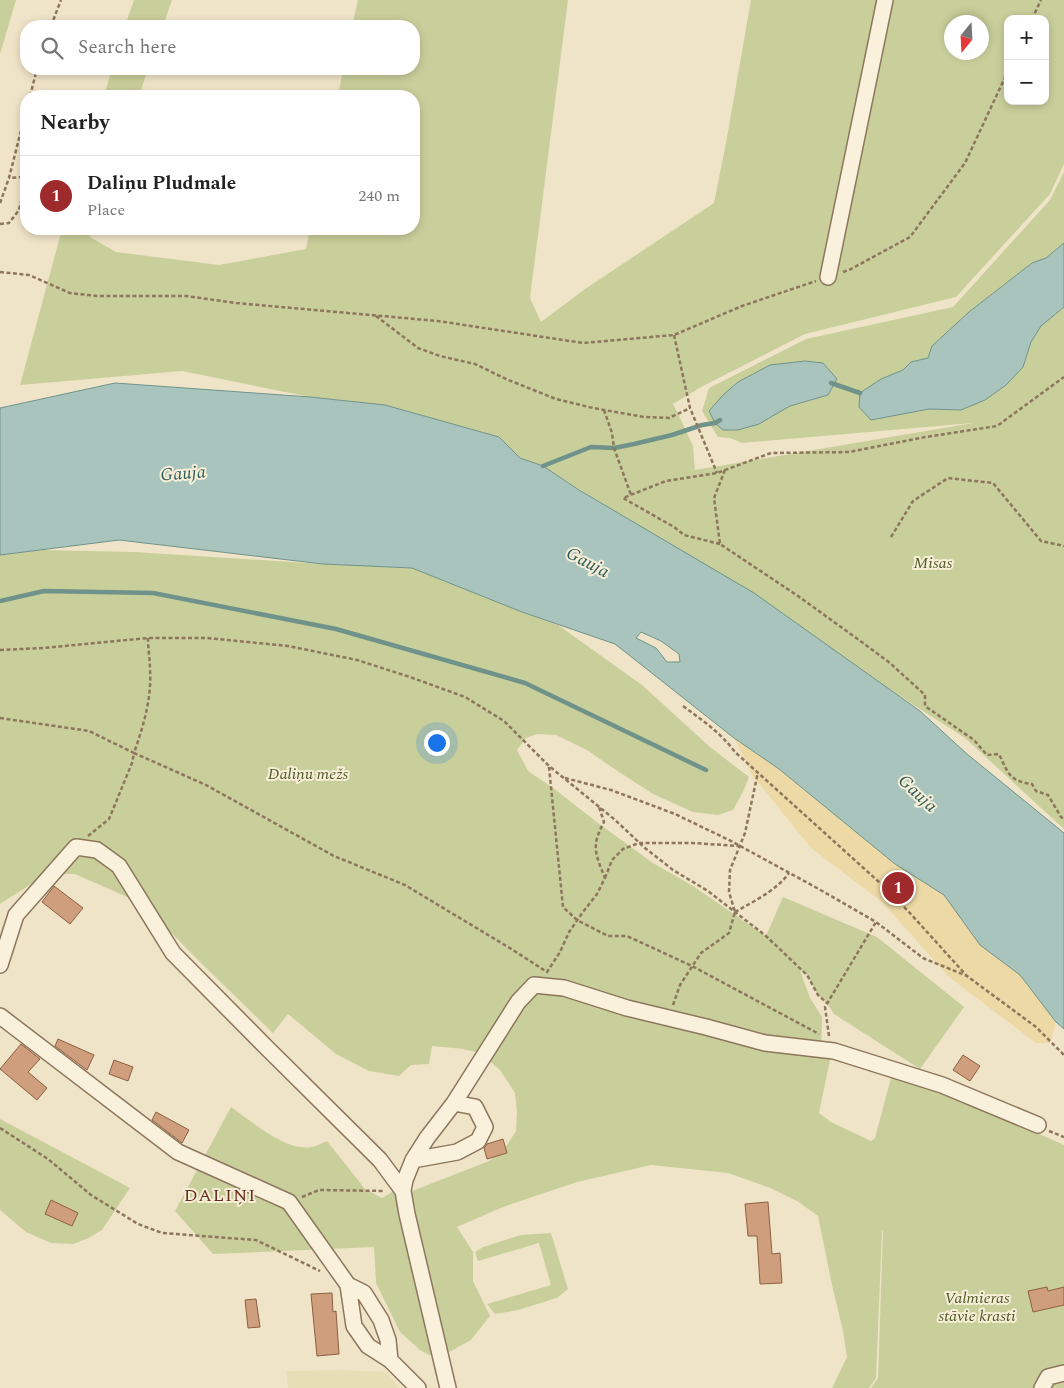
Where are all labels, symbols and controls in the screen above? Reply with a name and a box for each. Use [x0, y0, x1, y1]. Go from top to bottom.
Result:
north arrow [944, 15, 989, 60]
map controls [1004, 15, 1049, 105]
button: + [1004, 15, 1049, 60]
search box [20, 20, 420, 75]
text: Search here [78, 33, 177, 62]
icon: search [38, 34, 66, 62]
button: − [1004, 60, 1049, 105]
text: Nearby [40, 107, 110, 139]
text: Daliņu Pludmale [87, 169, 236, 198]
text: 1 [52, 184, 60, 208]
text: 240 m [358, 184, 400, 208]
text: Place [87, 198, 125, 222]
water label: Gauja [159, 458, 207, 489]
water label: Gauja [561, 540, 614, 585]
park label: Misas [914, 551, 953, 575]
your location [424, 730, 450, 756]
park label: Daliņu mežs [268, 762, 349, 786]
water label: Gauja [892, 768, 944, 819]
pin: 1 [882, 869, 914, 907]
district label: DALIŅI [184, 1182, 256, 1209]
park label: Valmieras stāvie krasti [938, 1286, 1016, 1328]

